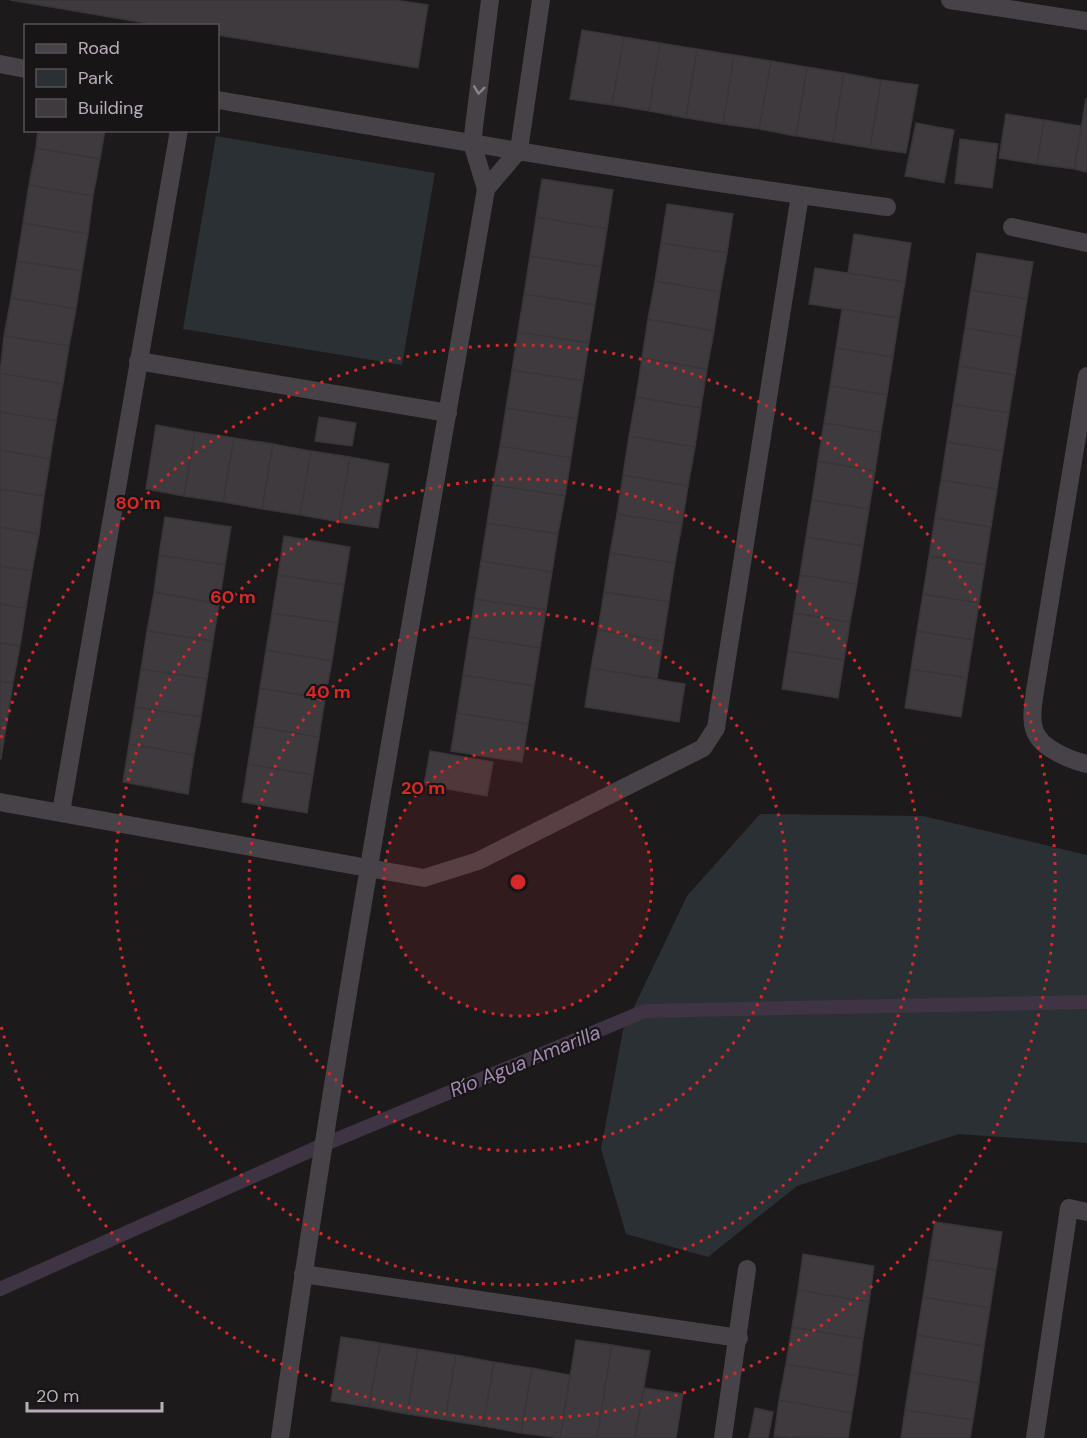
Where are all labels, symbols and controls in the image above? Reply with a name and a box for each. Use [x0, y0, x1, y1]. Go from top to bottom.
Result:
legend [24, 24, 219, 132]
text: Road [78, 36, 120, 60]
text: Park [78, 66, 114, 90]
one-way arrow [473, 86, 485, 95]
text: Building [78, 96, 143, 120]
text: 80 m [115, 491, 161, 515]
text: 60 m [210, 585, 256, 609]
text: 40 m [305, 680, 351, 704]
text: 20 m [401, 776, 445, 800]
centre of rings [508, 872, 528, 892]
water label: Río Agua Amarilla [446, 1019, 604, 1103]
scale bar [27, 1375, 162, 1413]
text: 20 m [36, 1384, 79, 1408]

